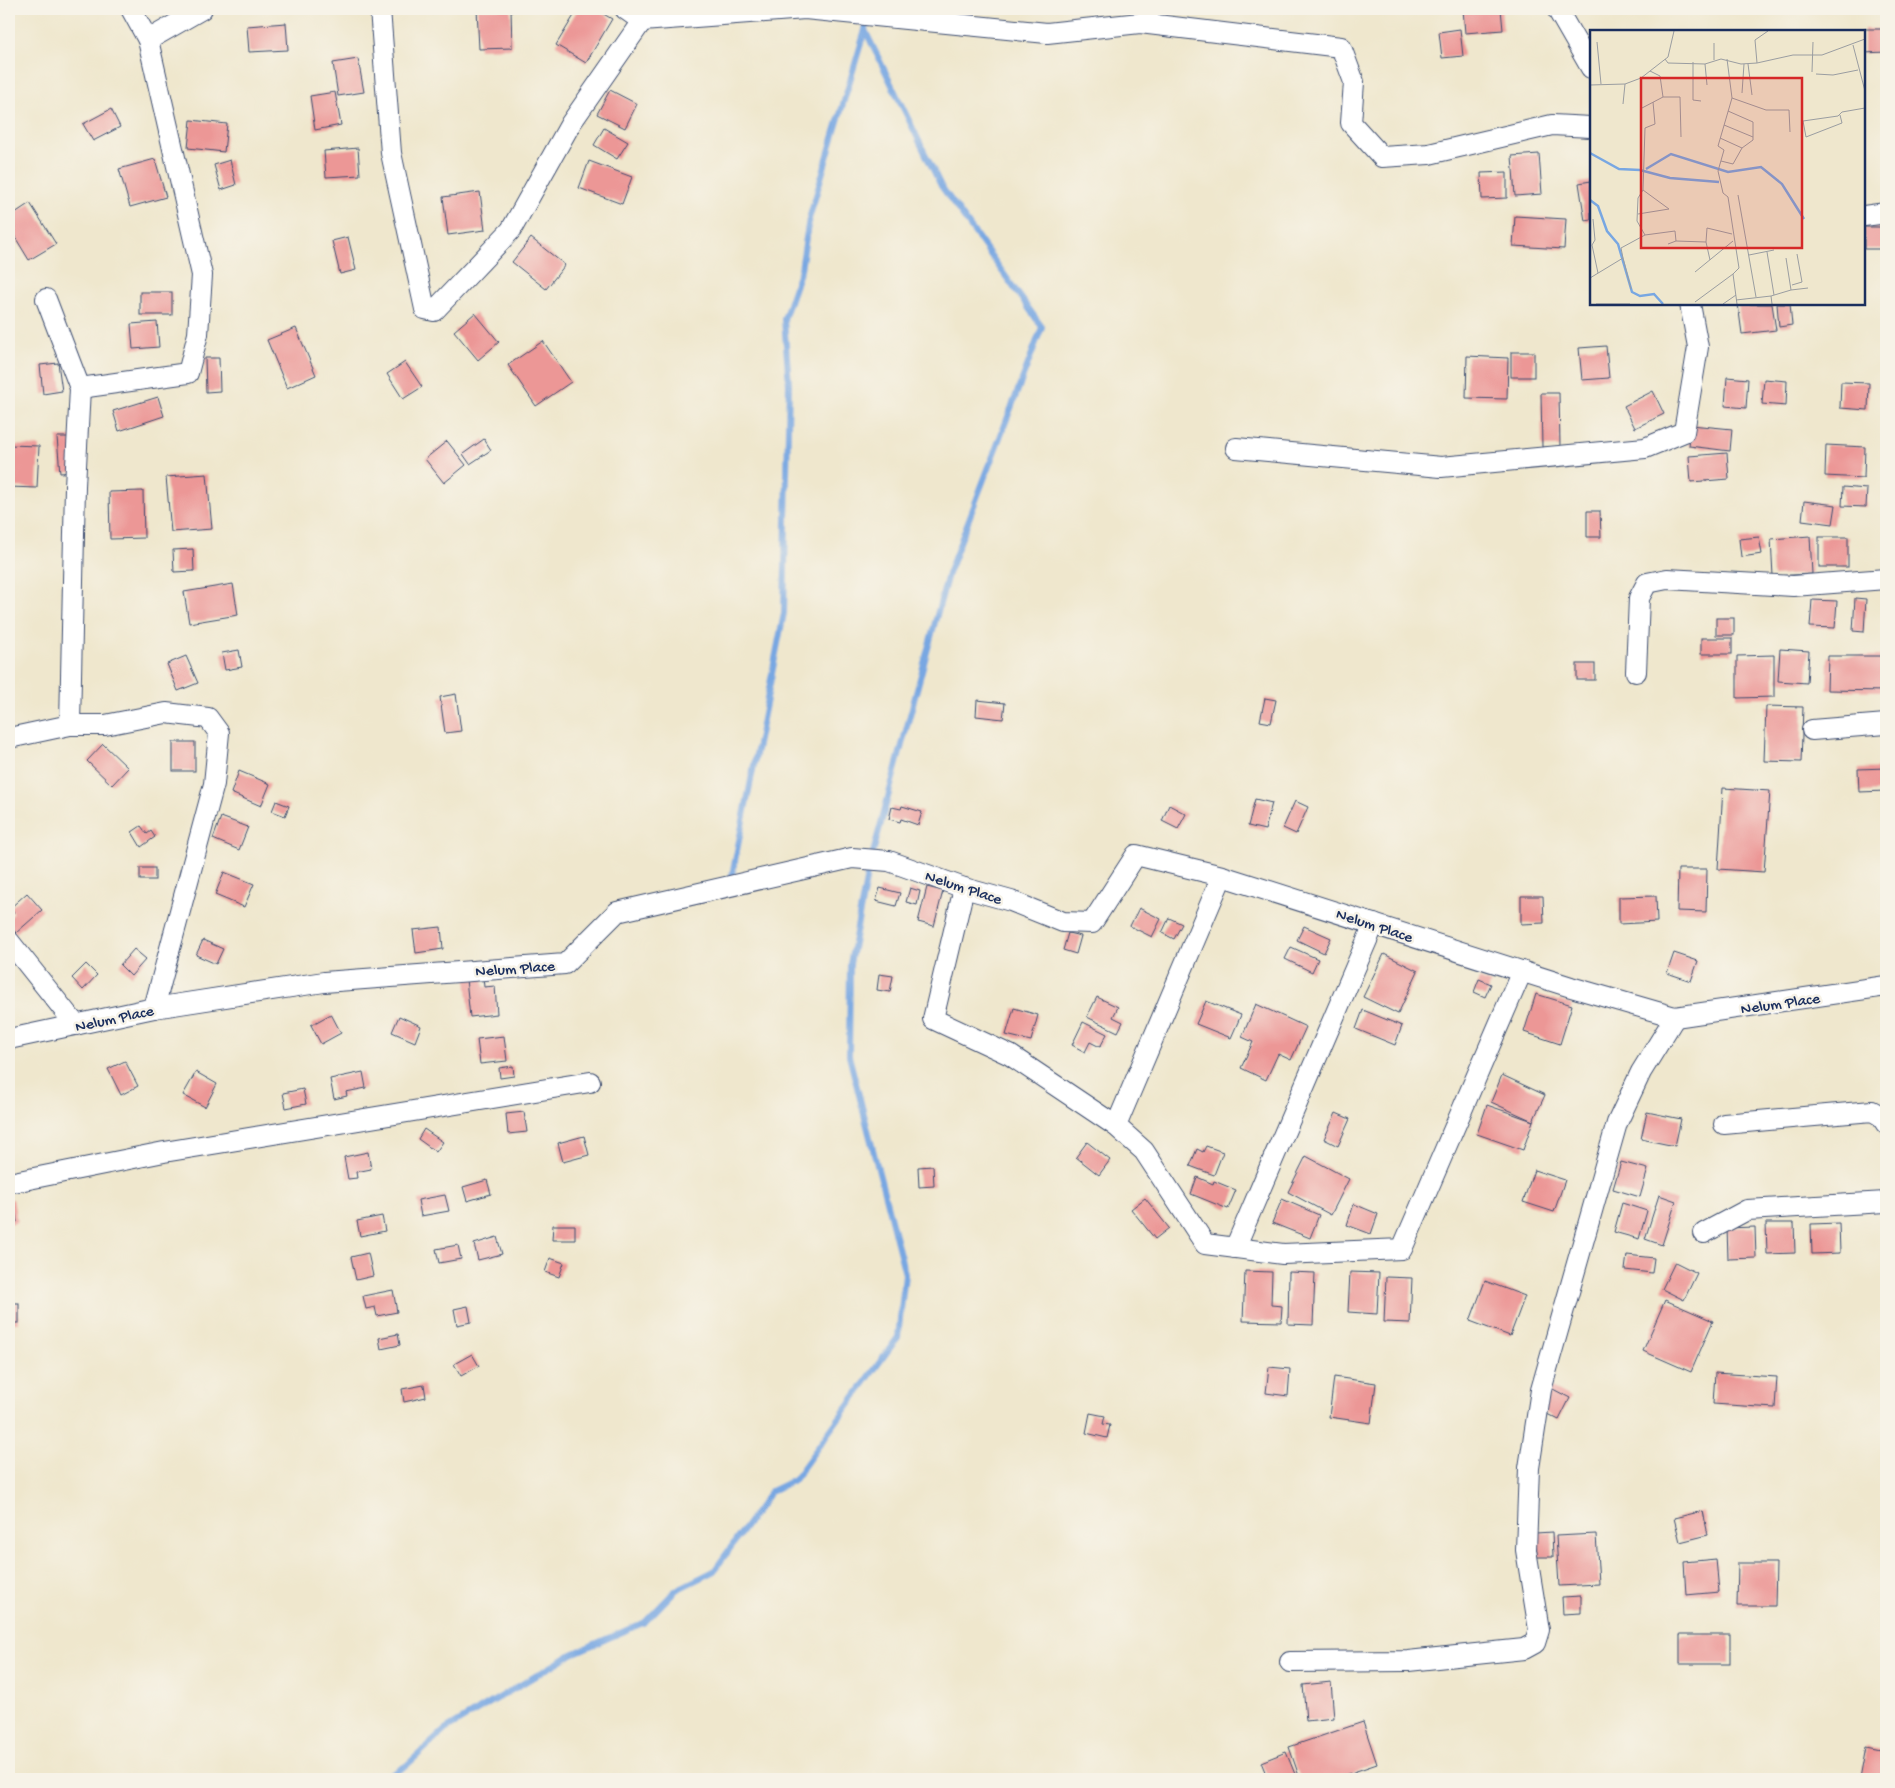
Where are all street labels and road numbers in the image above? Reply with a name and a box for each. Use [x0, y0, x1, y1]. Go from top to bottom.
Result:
street label: Nelum Place [922, 868, 1005, 911]
street label: Nelum Place [1333, 906, 1416, 949]
street label: Nelum Place [475, 958, 556, 983]
street label: Nelum Place [1740, 990, 1822, 1020]
street label: Nelum Place [74, 1003, 156, 1038]

